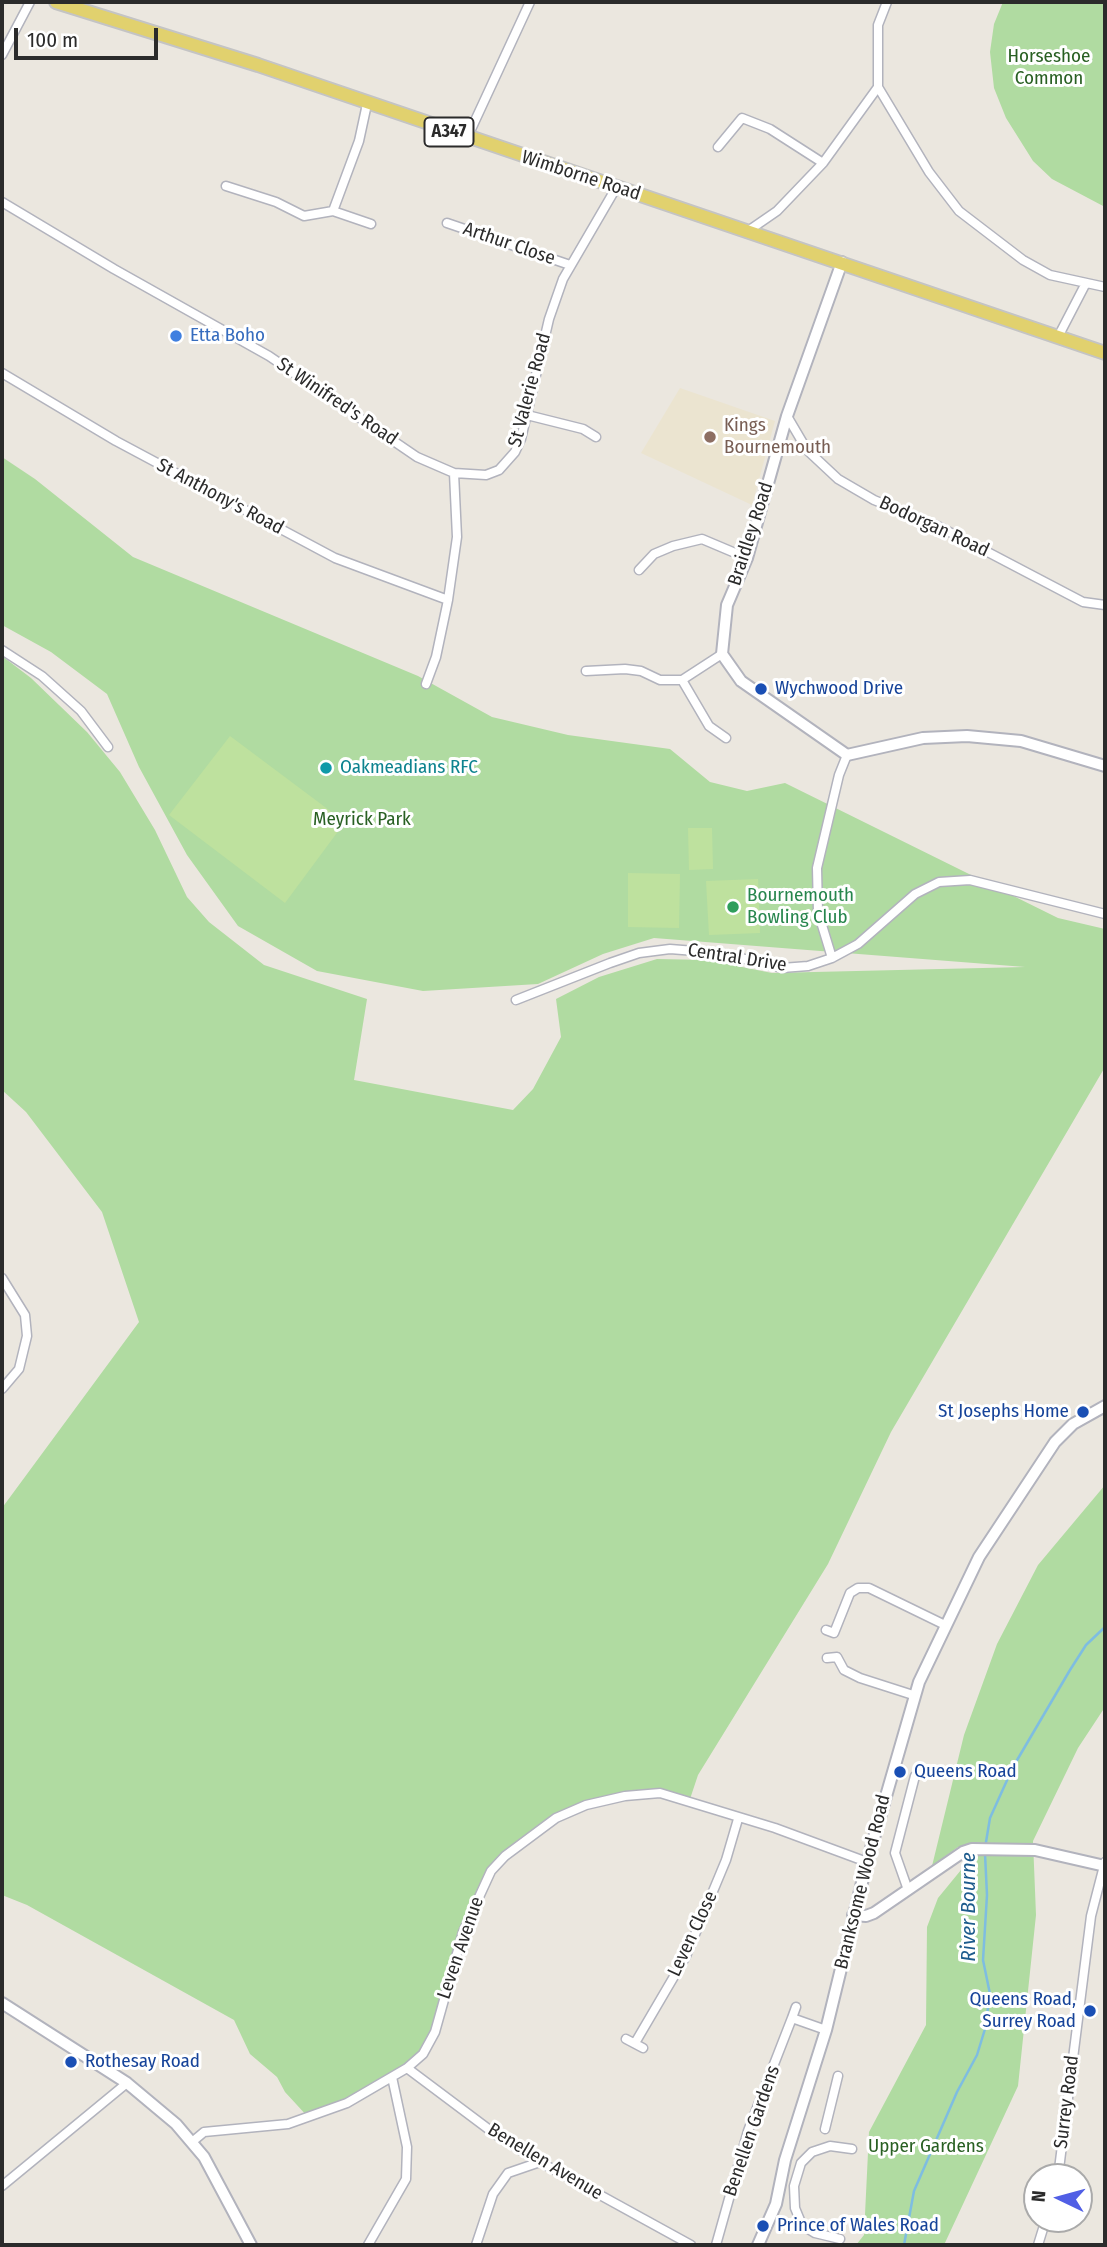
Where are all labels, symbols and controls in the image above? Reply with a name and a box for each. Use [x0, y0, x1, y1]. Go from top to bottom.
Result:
scale bar [18, 14, 161, 58]
text: 100 m [27, 27, 78, 53]
park label: Horseshoe Common [1008, 46, 1090, 90]
road number: A347 [424, 118, 474, 146]
street label: Wimborne Road [519, 146, 643, 206]
street label: Arthur Close [460, 218, 558, 270]
place label: Etta Boho [190, 325, 265, 347]
marker: Etta Boho [168, 328, 184, 344]
street label: St Valerie Road [504, 330, 556, 450]
street label: St Winifred's Road [272, 353, 402, 451]
place label: Kings Bournemouth [724, 415, 831, 459]
marker: Kings Bournemouth [702, 429, 718, 445]
street label: St Anthony's Road [153, 454, 287, 540]
street label: Braidley Road [724, 479, 778, 589]
street label: Bodorgan Road [875, 492, 993, 562]
place label: Wychwood Drive [775, 678, 903, 700]
marker: Wychwood Drive [753, 681, 769, 697]
place label: Oakmeadians RFC [340, 757, 478, 779]
marker: Oakmeadians RFC [318, 760, 334, 776]
park label: Meyrick Park [313, 809, 411, 831]
place label: Bournemouth Bowling Club [747, 885, 854, 929]
marker: Bournemouth Bowling Club [725, 899, 741, 915]
street label: Central Drive [686, 939, 788, 977]
place label: St Josephs Home [938, 1401, 1069, 1423]
marker: St Josephs Home [1075, 1404, 1091, 1420]
place label: Queens Road [914, 1761, 1017, 1783]
marker: Queens Road [892, 1764, 908, 1780]
street label: Branksome Wood Road [830, 1792, 896, 1972]
water label: River Bourne [956, 1852, 982, 1962]
street label: Leven Close [663, 1888, 723, 1980]
street label: Leven Avenue [433, 1894, 489, 2002]
place label: Queens Road, Surrey Road [969, 1989, 1076, 2033]
marker: Queens Road, Surrey Road [1082, 2003, 1098, 2019]
place label: Rothesay Road [85, 2051, 200, 2073]
marker: Rothesay Road [63, 2054, 79, 2070]
street label: Surrey Road [1050, 2054, 1084, 2150]
street label: Benellen Gardens [719, 2063, 785, 2199]
street label: Benellen Avenue [483, 2119, 607, 2205]
park label: Upper Gardens [868, 2136, 984, 2158]
north arrow [1023, 2163, 1093, 2233]
text: N [1027, 2190, 1051, 2203]
place label: Prince of Wales Road [777, 2215, 939, 2237]
marker: Prince of Wales Road [755, 2218, 771, 2234]

